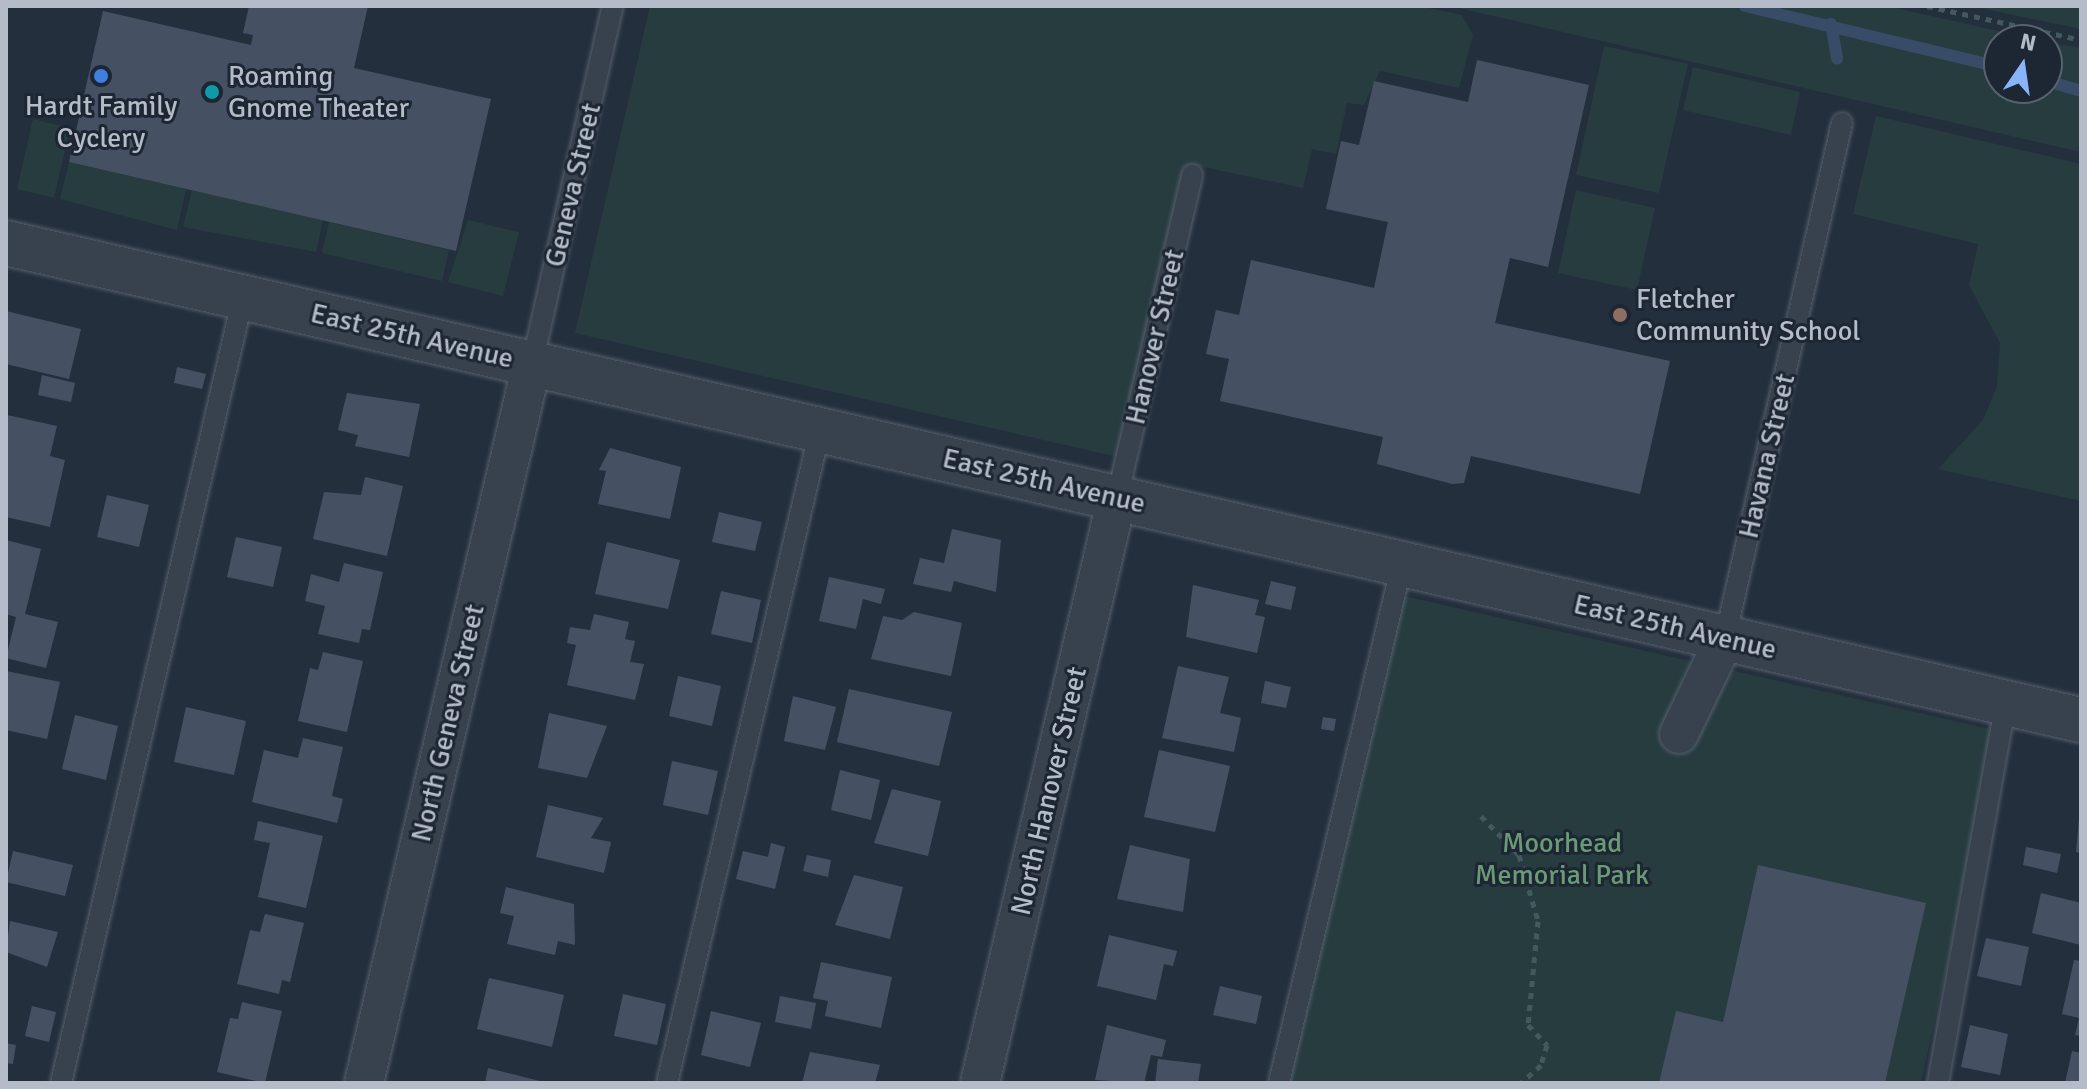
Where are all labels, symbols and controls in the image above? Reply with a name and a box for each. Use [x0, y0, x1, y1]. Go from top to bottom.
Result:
north arrow [1983, 24, 2063, 104]
text: N [2018, 27, 2039, 57]
place label: Roaming Gnome Theater [228, 59, 409, 125]
marker: Hardt Family Cyclery [92, 67, 110, 85]
marker: Roaming Gnome Theater [203, 83, 221, 101]
place label: Hardt Family Cyclery [25, 89, 177, 155]
street label: Geneva Street [538, 100, 608, 270]
street label: Hanover Street [1119, 246, 1191, 428]
place label: Fletcher Community School [1636, 282, 1860, 348]
street label: East 25th Avenue [307, 296, 517, 376]
marker: Fletcher Community School [1611, 306, 1629, 324]
street label: Havana Street [1732, 370, 1802, 542]
street label: East 25th Avenue [939, 441, 1149, 521]
street label: East 25th Avenue [1570, 587, 1780, 667]
street label: North Geneva Street [404, 601, 492, 845]
street label: North Hanover Street [1004, 663, 1094, 919]
park label: Moorhead Memorial Park [1475, 826, 1649, 892]

